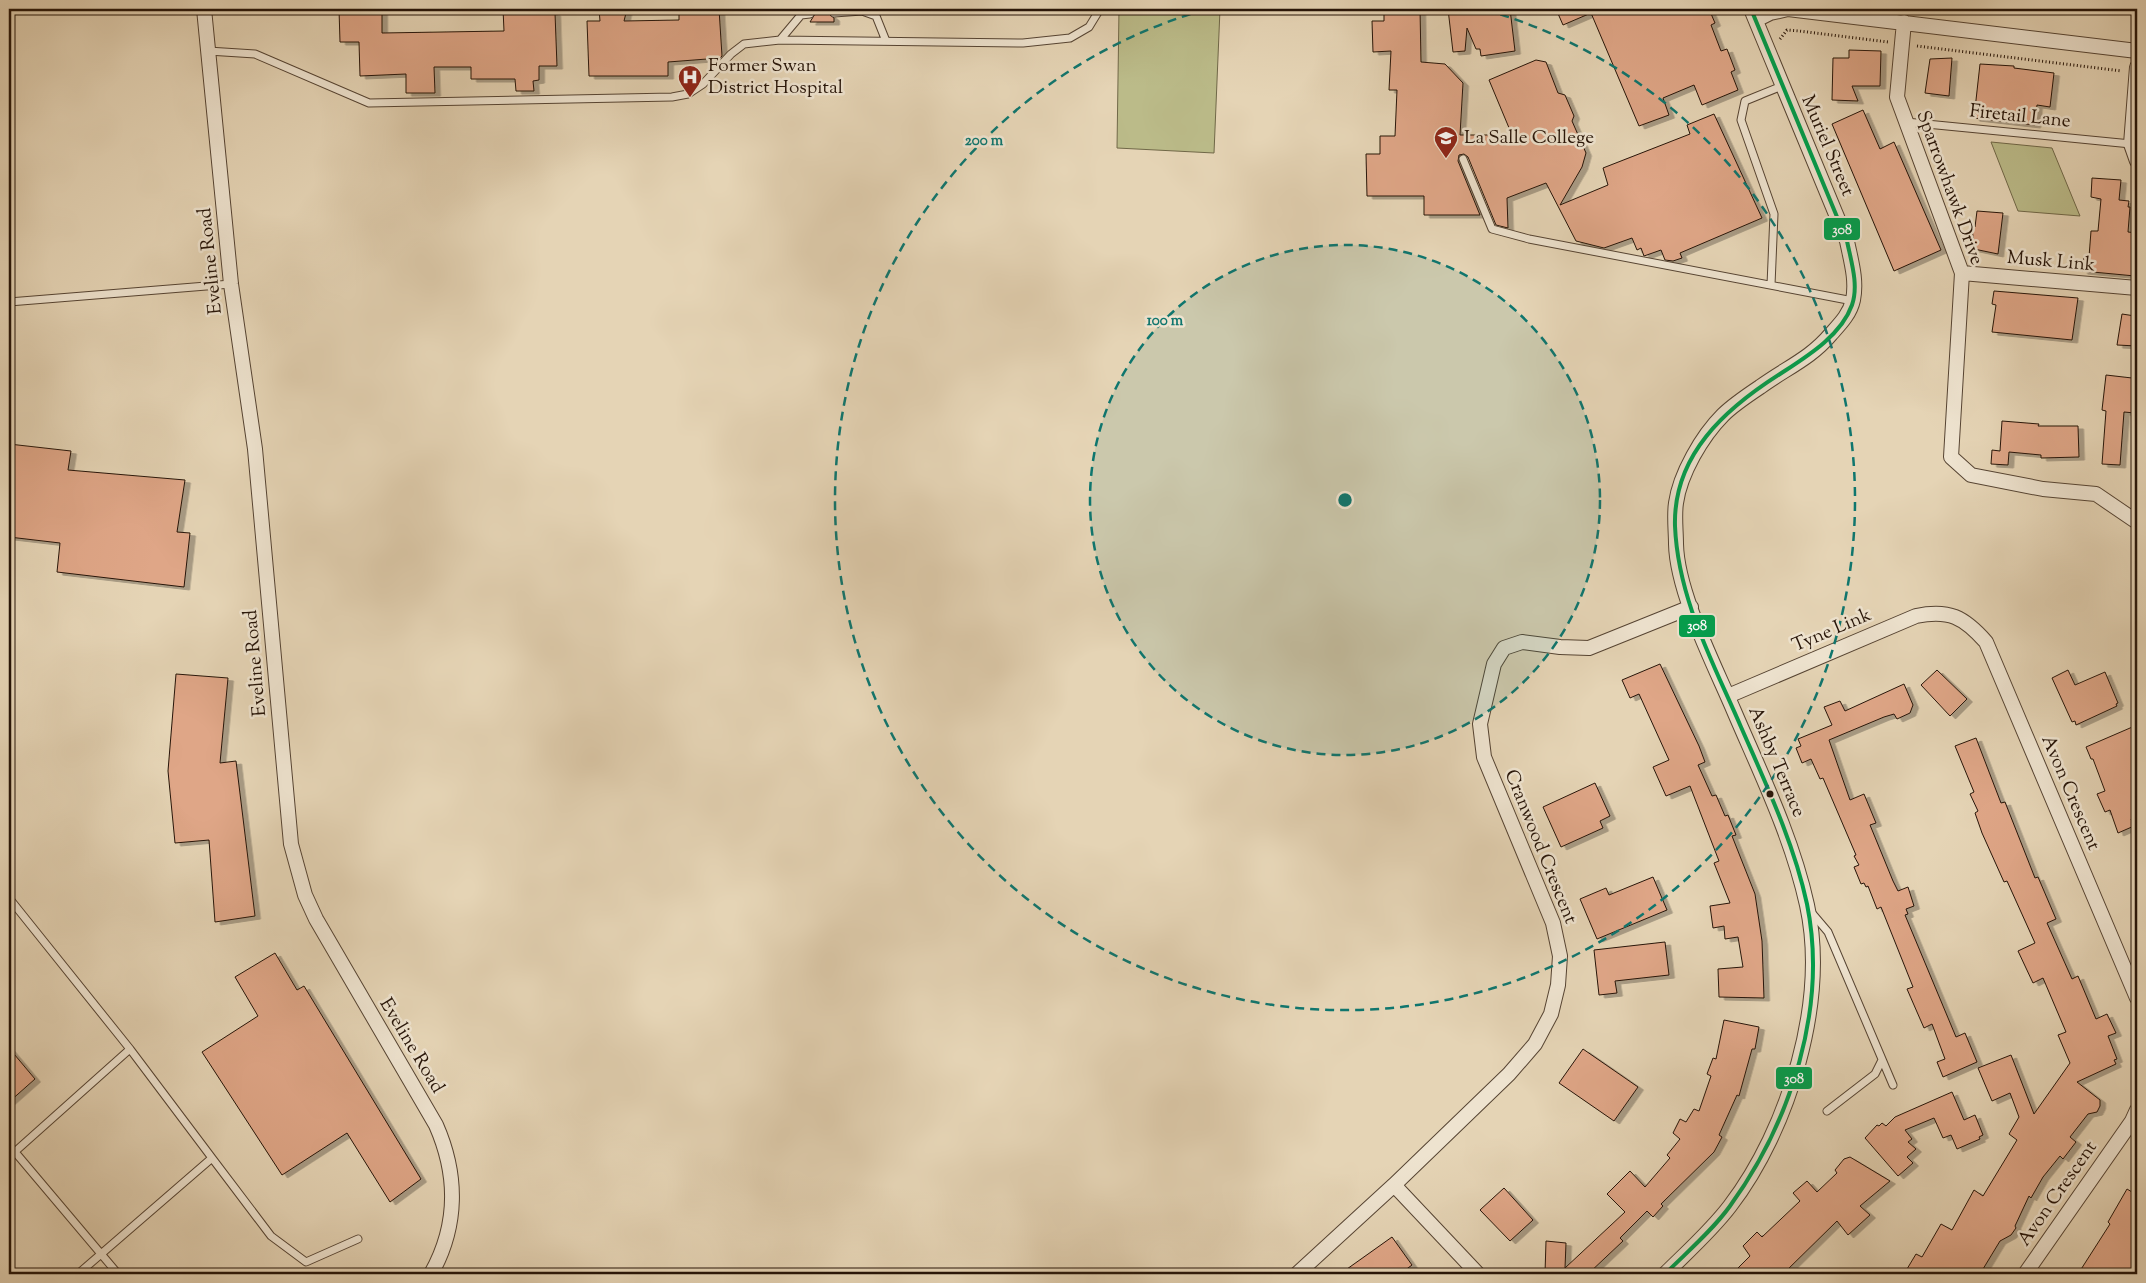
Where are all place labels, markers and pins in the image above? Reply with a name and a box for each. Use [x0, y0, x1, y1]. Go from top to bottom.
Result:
place label: Former Swan District Hospital [708, 53, 843, 102]
hospital icon: Former Swan District Hospital [677, 64, 703, 98]
school or university icon: La Salle College [1433, 125, 1459, 159]
place label: La Salle College [1464, 125, 1594, 152]
centre of rings [1336, 491, 1354, 509]
unlabelled marker [1765, 789, 1775, 799]

